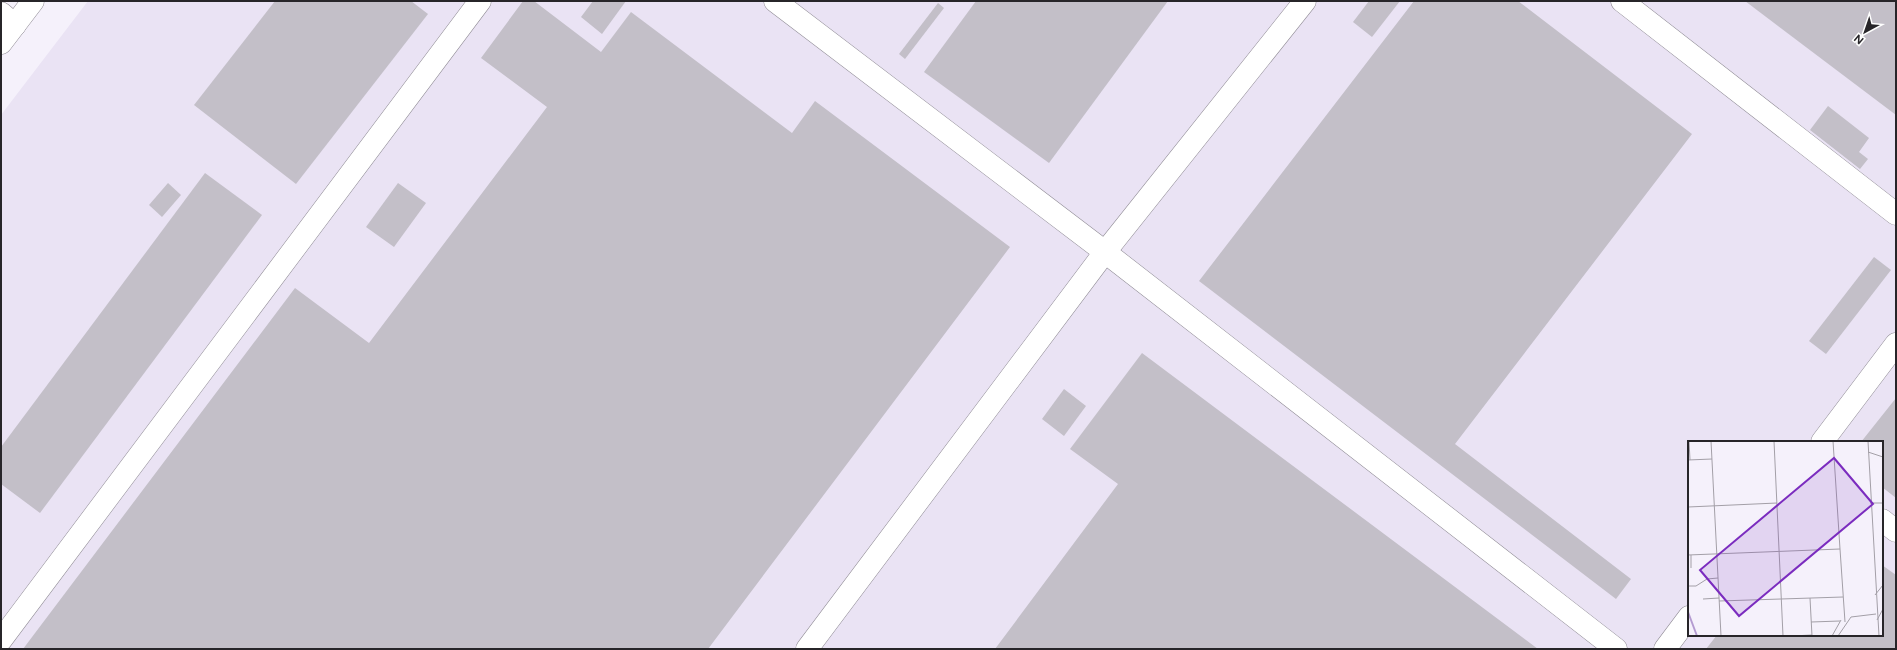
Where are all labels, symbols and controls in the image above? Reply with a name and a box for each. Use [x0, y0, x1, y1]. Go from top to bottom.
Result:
north arrow [1845, 12, 1885, 52]
text: N [1851, 32, 1866, 47]
inset map [1688, 441, 1883, 636]

